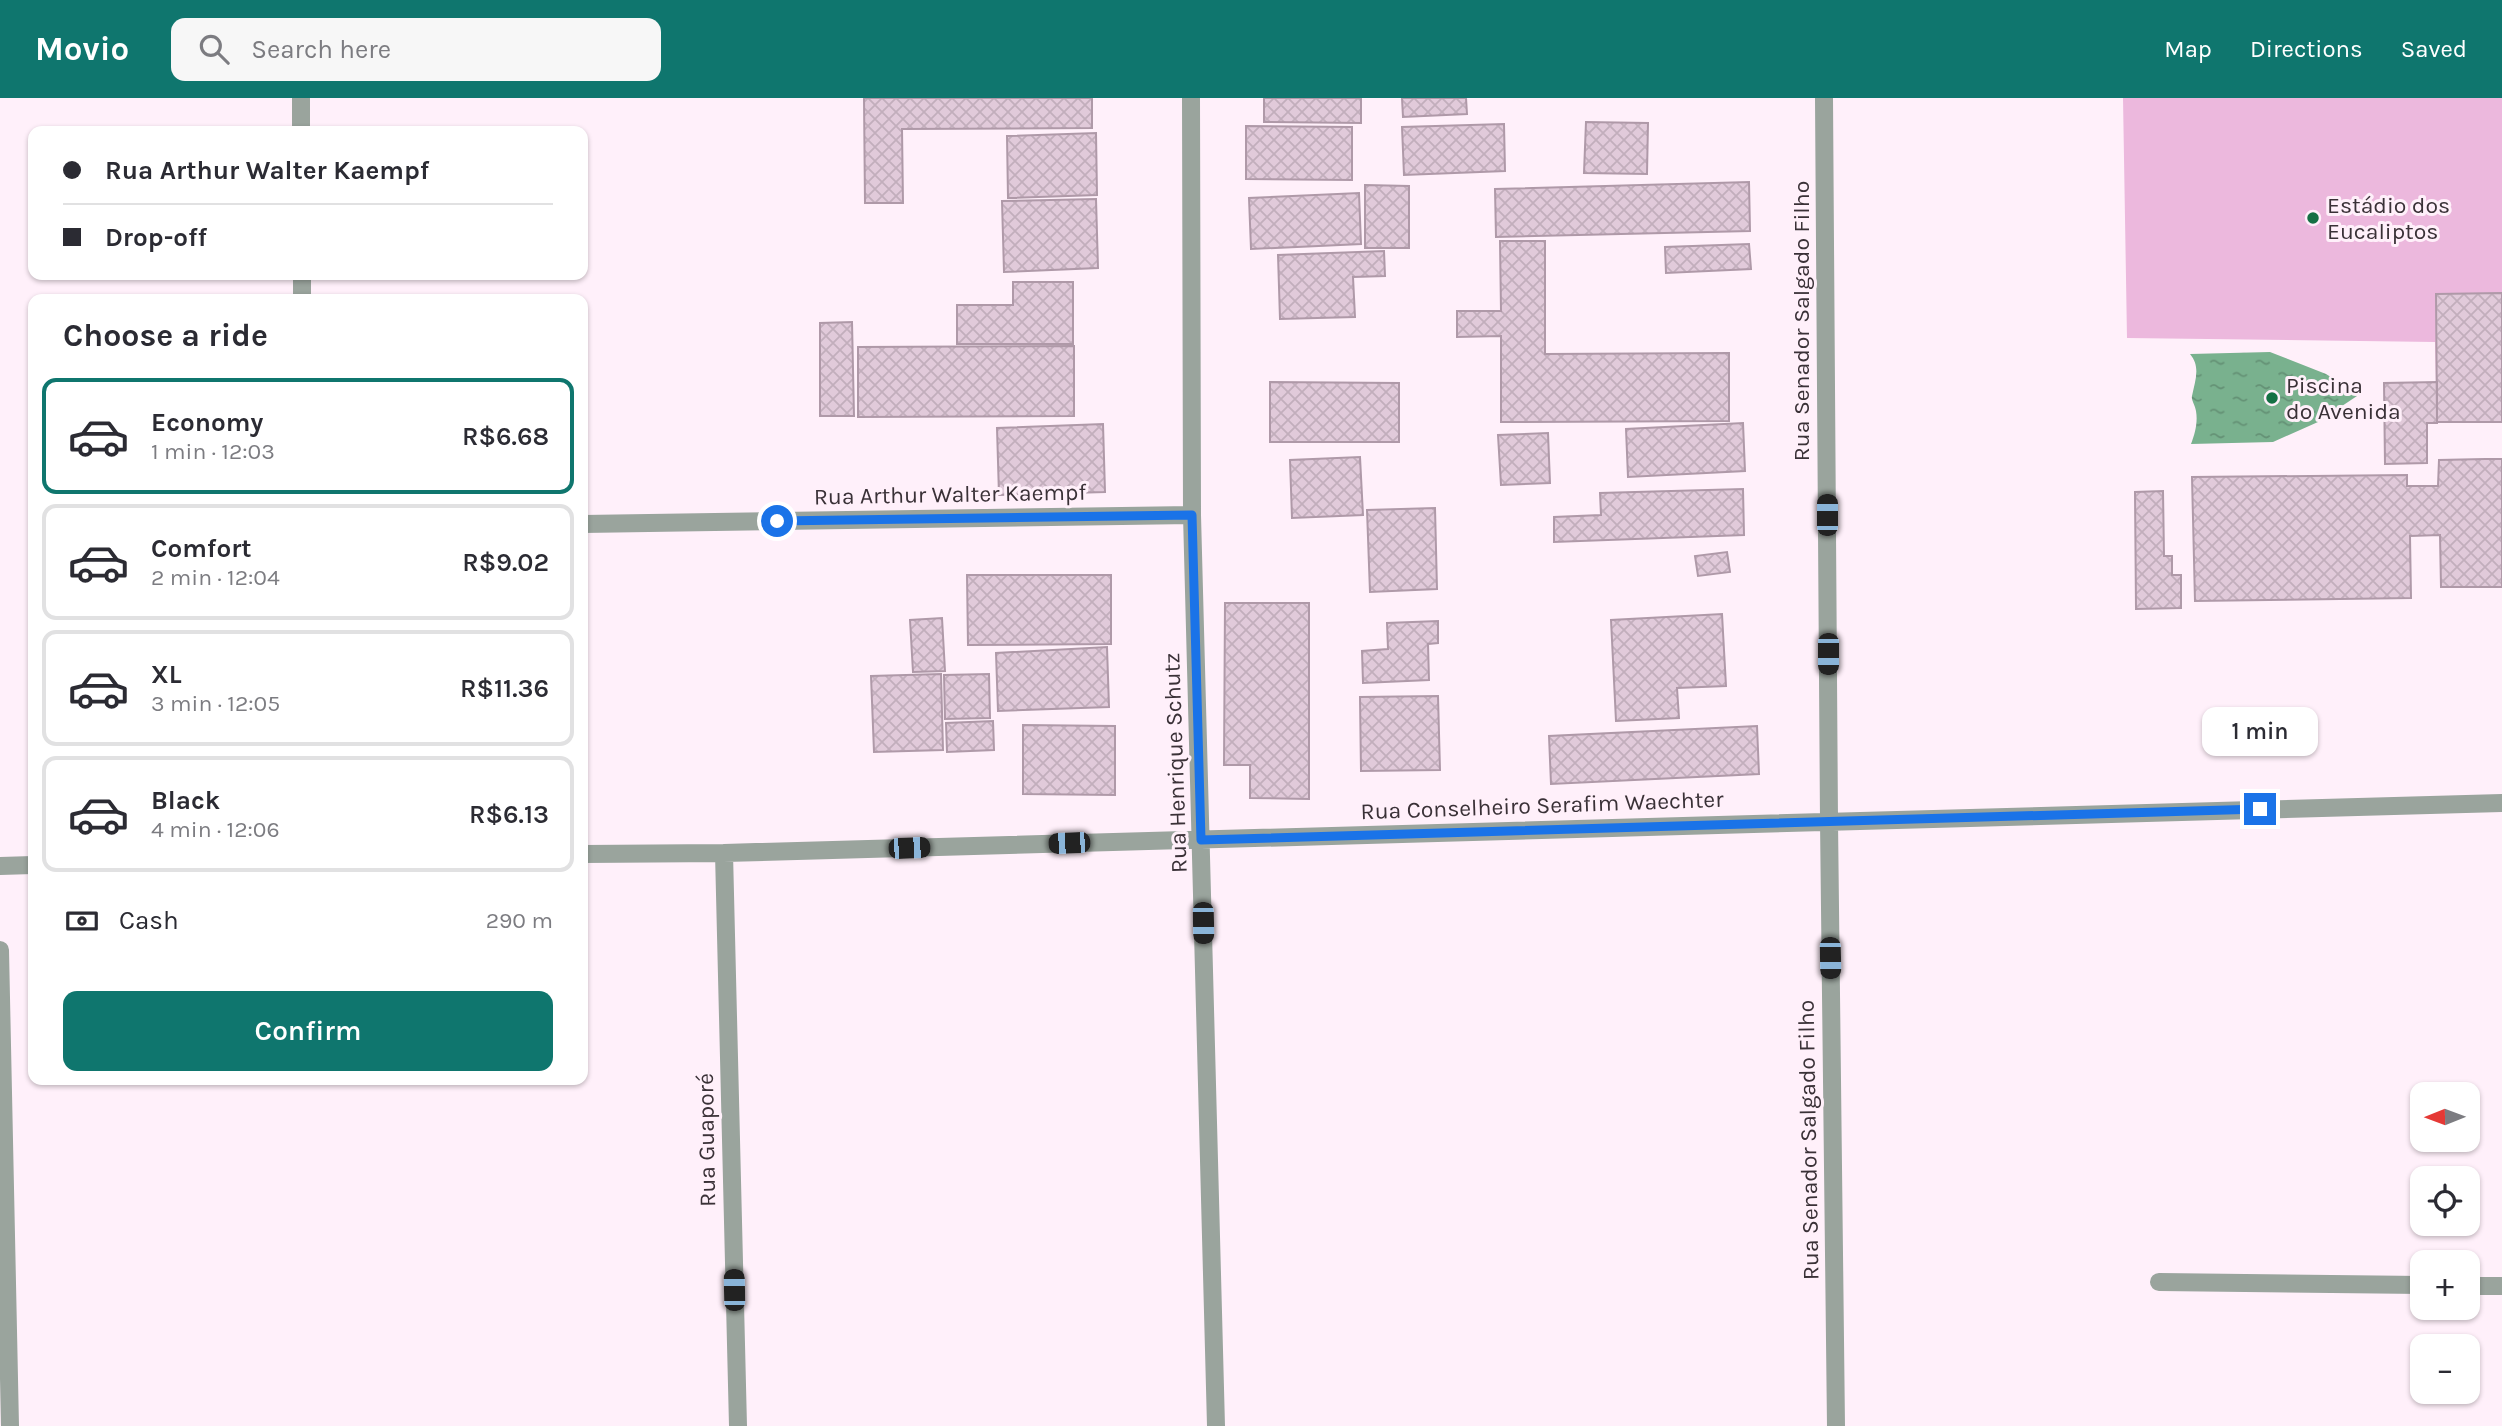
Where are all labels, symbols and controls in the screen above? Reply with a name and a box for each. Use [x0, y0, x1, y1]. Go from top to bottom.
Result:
search box [171, 18, 661, 81]
text: Movio [35, 30, 129, 68]
icon: search [195, 30, 233, 68]
text: Search here [251, 34, 391, 65]
text: Map [2164, 35, 2212, 63]
text: Directions [2250, 35, 2363, 63]
text: Saved [2401, 35, 2467, 63]
text: Rua Arthur Walter Kaempf [105, 155, 429, 186]
street label: Rua Senador Salgado Filho [1788, 181, 1815, 461]
place label: Estádio dos Eucaliptos [2327, 192, 2450, 245]
marker: Estádio dos Eucaliptos [2305, 210, 2321, 226]
text: Drop-off [105, 222, 207, 253]
text: Choose a ride [63, 317, 268, 354]
place label: Piscina do Avenida [2286, 372, 2401, 425]
marker: Piscina do Avenida [2264, 390, 2280, 406]
icon: car [67, 405, 130, 468]
text: Economy [151, 407, 263, 438]
text: R$6.68 [462, 421, 549, 452]
text: 1 min · 12:03 [151, 438, 275, 465]
street label: Rua Arthur Walter Kaempf [814, 479, 1087, 510]
car [1817, 494, 1838, 536]
route start [761, 505, 793, 537]
icon: car [67, 531, 130, 594]
text: Comfort [151, 533, 252, 564]
text: R$9.02 [462, 547, 549, 578]
text: 2 min · 12:04 [151, 564, 280, 591]
car [1818, 633, 1839, 675]
street label: Rua Henrique Schutz [1158, 653, 1193, 873]
icon: car [67, 657, 130, 720]
text: XL [151, 659, 182, 690]
text: R$11.36 [460, 673, 549, 704]
text: 3 min · 12:05 [151, 690, 280, 717]
callout: 1 min [2202, 708, 2318, 756]
text: 1 min [2231, 718, 2289, 745]
icon: car [67, 783, 130, 846]
text: Black [151, 785, 220, 816]
street label: Rua Conselheiro Serafim Waechter [1360, 786, 1725, 825]
route end [2244, 793, 2276, 825]
text: R$6.13 [469, 799, 549, 830]
text: 4 min · 12:06 [151, 816, 280, 843]
car [1048, 832, 1091, 854]
car [888, 837, 931, 859]
icon: cash [63, 902, 101, 940]
car [1193, 902, 1214, 944]
text: Cash [119, 905, 179, 936]
text: 290 m [486, 907, 553, 934]
car [1820, 937, 1841, 979]
button: Confirm [63, 991, 553, 1071]
street label: Rua Senador Salgado Filho [1793, 1000, 1824, 1280]
street label: Rua Guaporé [692, 1073, 721, 1207]
north arrow [2410, 1082, 2480, 1152]
map controls [2410, 1082, 2480, 1404]
button: locate [2410, 1166, 2480, 1236]
button: + [2410, 1250, 2480, 1320]
car [724, 1269, 745, 1311]
button: − [2410, 1334, 2480, 1404]

